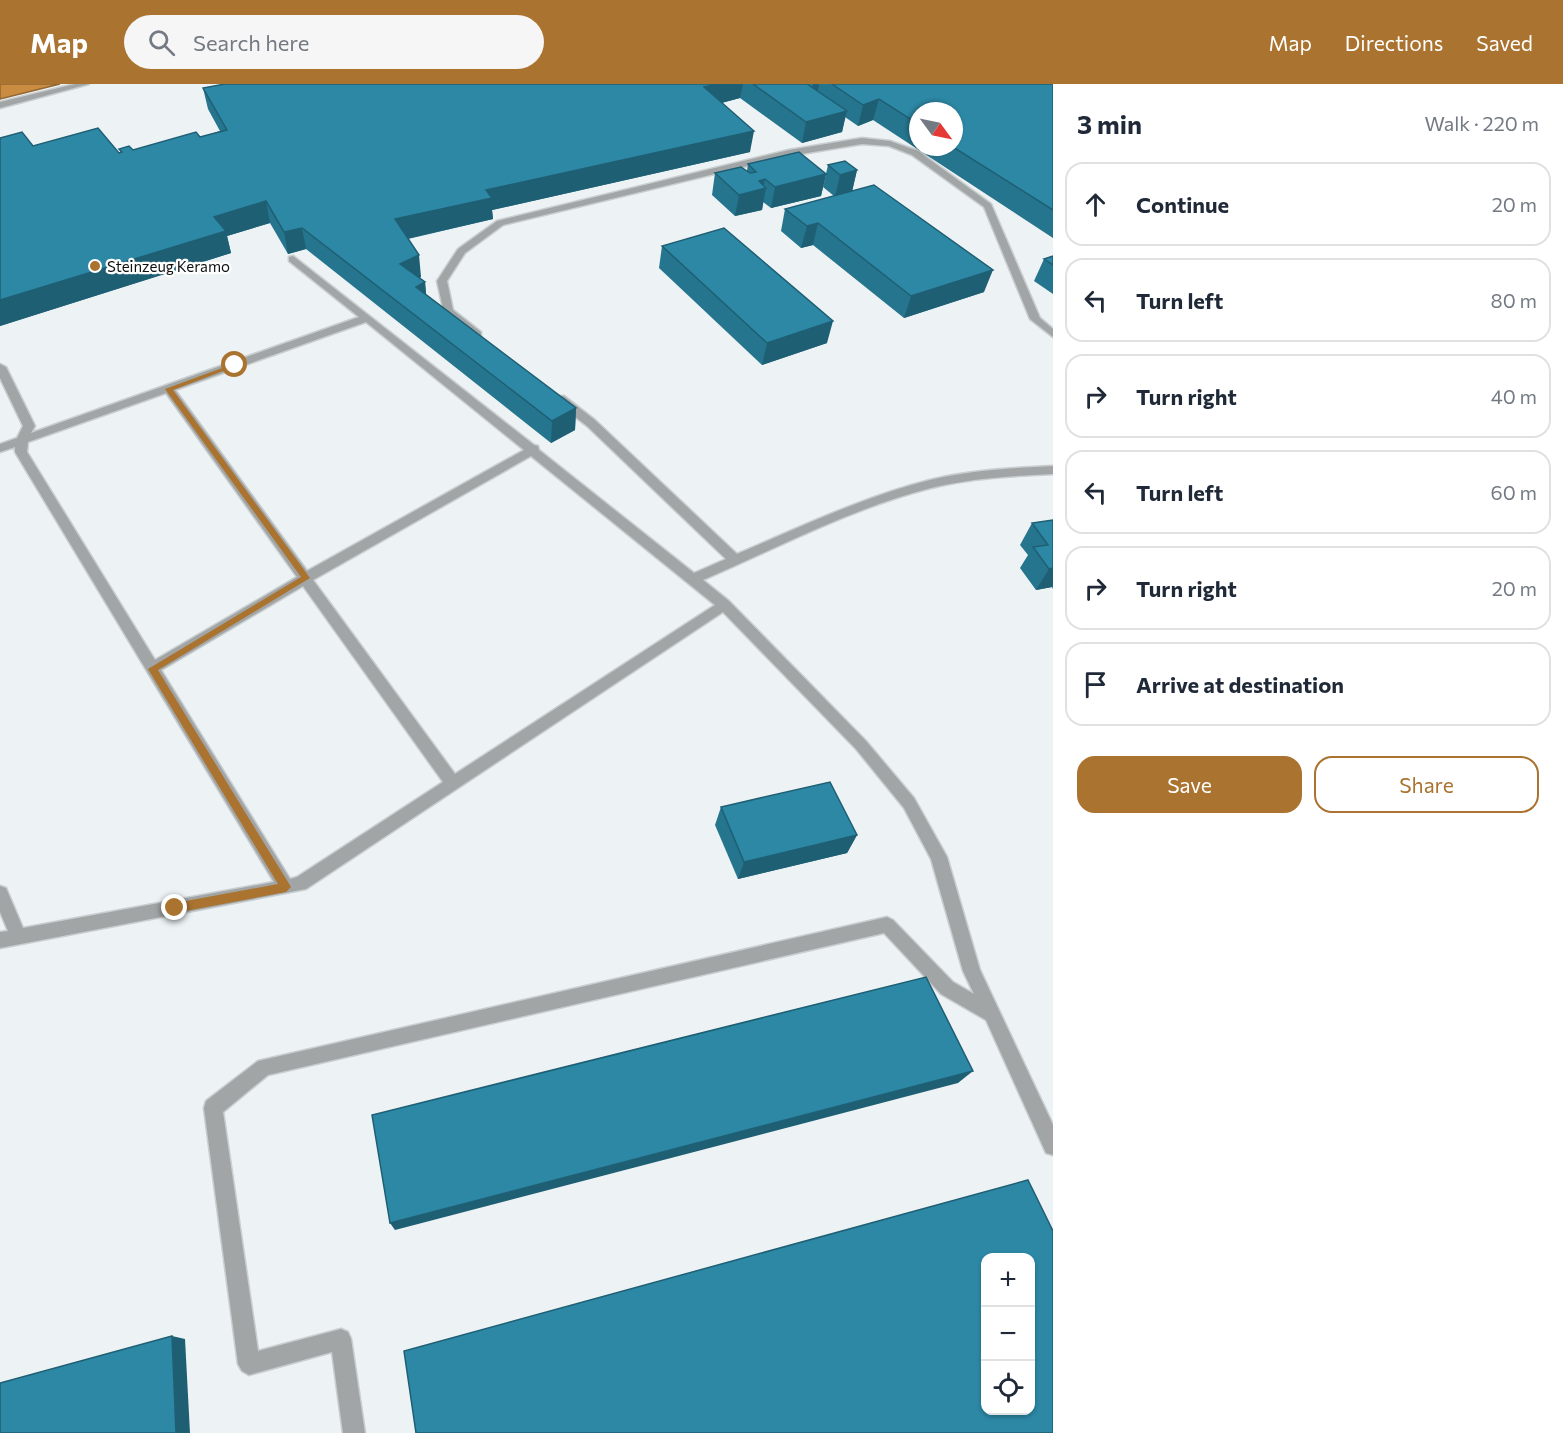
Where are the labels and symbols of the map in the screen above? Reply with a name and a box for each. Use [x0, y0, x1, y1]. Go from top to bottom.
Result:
north arrow [909, 102, 963, 156]
place label: Steinzeug Keramo [107, 257, 230, 275]
marker: Steinzeug Keramo [88, 259, 102, 273]
route start [221, 351, 247, 377]
route end [161, 894, 187, 920]

